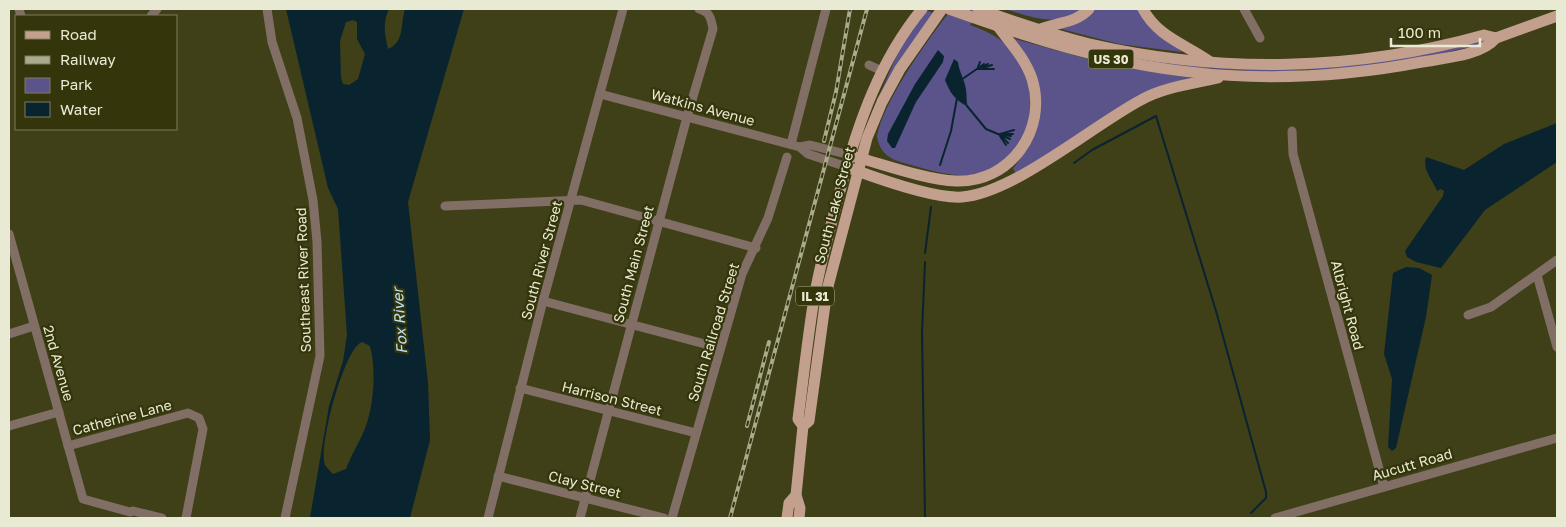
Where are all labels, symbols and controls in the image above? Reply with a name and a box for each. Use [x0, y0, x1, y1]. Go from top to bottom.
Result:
legend [15, 15, 178, 130]
scale bar [1391, 15, 1480, 47]
text: 100 m [1398, 23, 1441, 41]
text: Road [60, 25, 97, 43]
text: Railway [60, 50, 116, 68]
road number: US 30 [1088, 50, 1134, 68]
text: Park [60, 75, 93, 93]
street label: Watkins Avenue [649, 85, 757, 129]
text: Water [60, 100, 103, 118]
street label: South Lake Street [810, 145, 858, 265]
street label: South River Street [517, 198, 565, 322]
street label: South Main Street [609, 203, 657, 325]
street label: Southeast River Road [292, 207, 314, 353]
street label: Albright Road [1328, 258, 1368, 352]
street label: South Railroad Street [684, 261, 742, 403]
water label: Fox River [388, 285, 410, 355]
road number: IL 31 [796, 286, 834, 306]
street label: 2nd Avenue [40, 323, 78, 403]
street label: Harrison Street [560, 377, 664, 419]
street label: Catherine Lane [71, 396, 173, 438]
street label: Aucutt Road [1370, 444, 1454, 484]
street label: Clay Street [547, 467, 623, 501]

